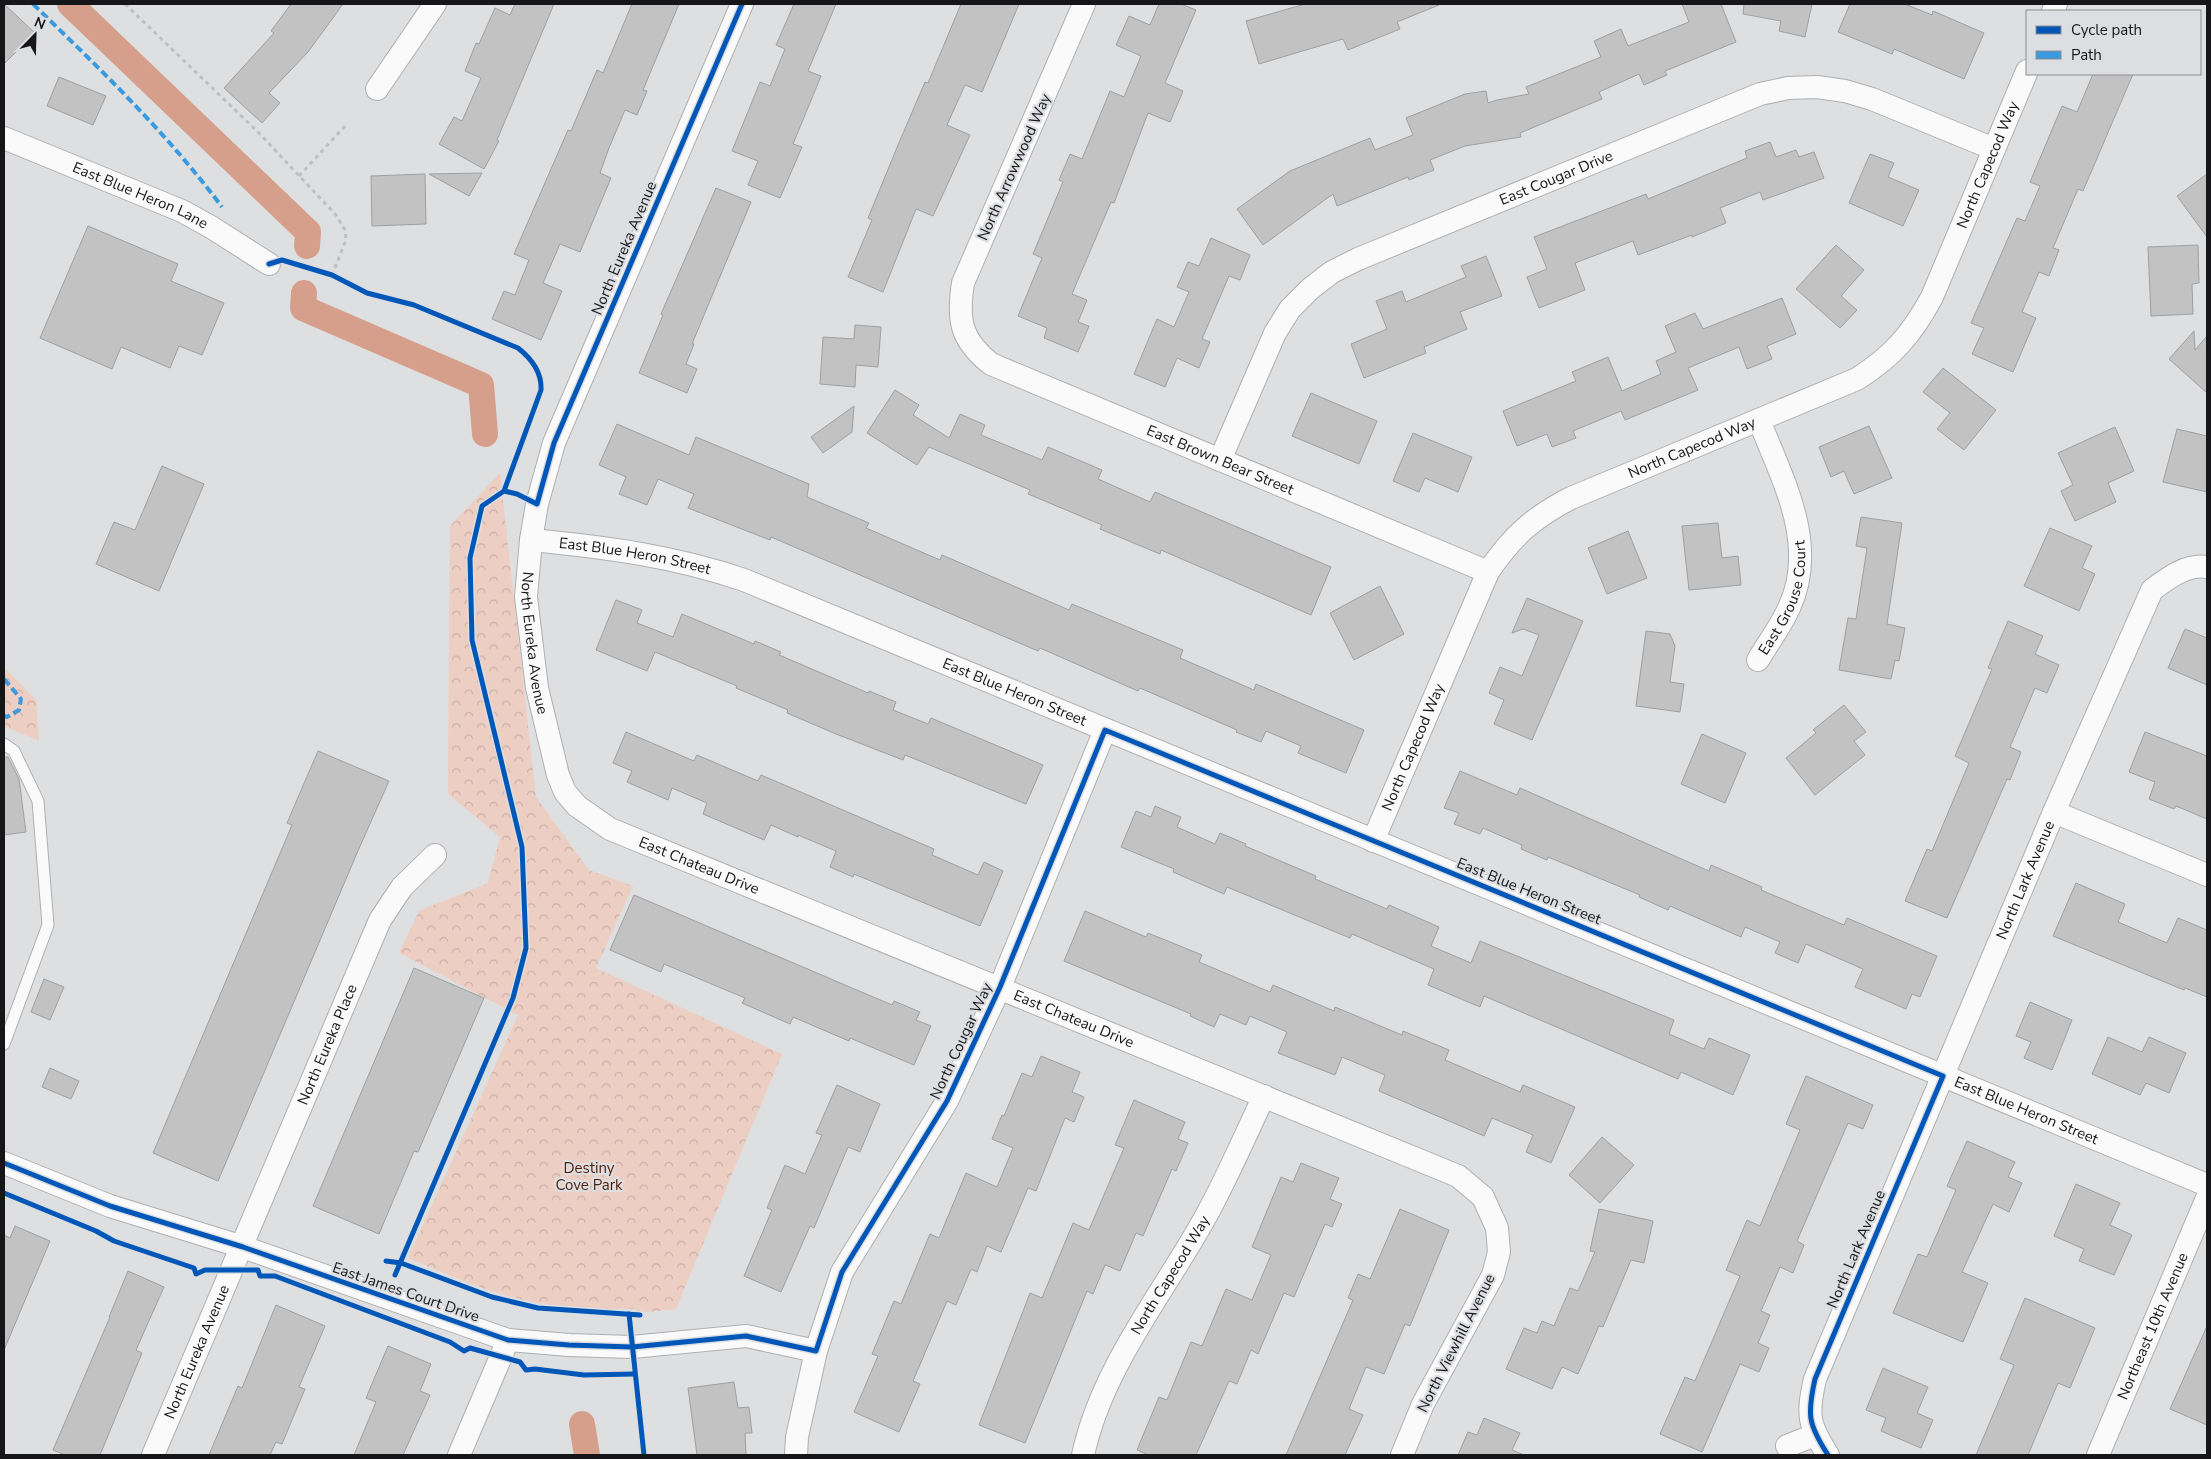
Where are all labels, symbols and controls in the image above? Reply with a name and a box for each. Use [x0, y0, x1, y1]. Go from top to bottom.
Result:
north arrow [10, 10, 60, 60]
legend [2026, 10, 2201, 75]
text: N [31, 13, 48, 34]
text: Cycle path [2071, 20, 2142, 40]
text: Path [2071, 45, 2102, 65]
street label: North Arrowwood Way [973, 90, 1055, 243]
street label: North Capecod Way [1952, 98, 2023, 231]
street label: East Cougar Drive [1496, 145, 1616, 210]
street label: East Blue Heron Lane [70, 157, 212, 234]
street label: North Eureka Avenue [587, 178, 661, 318]
street label: North Capecod Way [1625, 412, 1759, 483]
street label: East Brown Bear Street [1143, 420, 1297, 500]
street label: East Blue Heron Street [558, 533, 714, 579]
street label: East Grouse Court [1754, 538, 1810, 659]
street label: North Eureka Avenue [516, 571, 553, 716]
street label: East Blue Heron Street [939, 653, 1090, 731]
street label: North Capecod Way [1377, 680, 1449, 814]
street label: North Lark Avenue [1991, 818, 2059, 942]
street label: East Chateau Drive [636, 832, 762, 899]
street label: East Blue Heron Street [1454, 853, 1605, 929]
street label: North Cougar Way [925, 979, 997, 1102]
street label: North Eureka Place [293, 981, 362, 1108]
street label: East Chateau Drive [1011, 985, 1137, 1052]
street label: East Blue Heron Street [1951, 1072, 2102, 1149]
park label: Destiny Cove Park [555, 1158, 623, 1195]
street label: North Lark Avenue [1822, 1187, 1890, 1311]
street label: North Capecod Way [1126, 1212, 1214, 1338]
street label: Northeast 10th Avenue [2113, 1249, 2193, 1403]
street label: East James Court Drive [330, 1257, 482, 1327]
street label: North Viewhill Avenue [1412, 1270, 1500, 1416]
street label: North Eureka Avenue [159, 1282, 234, 1422]

